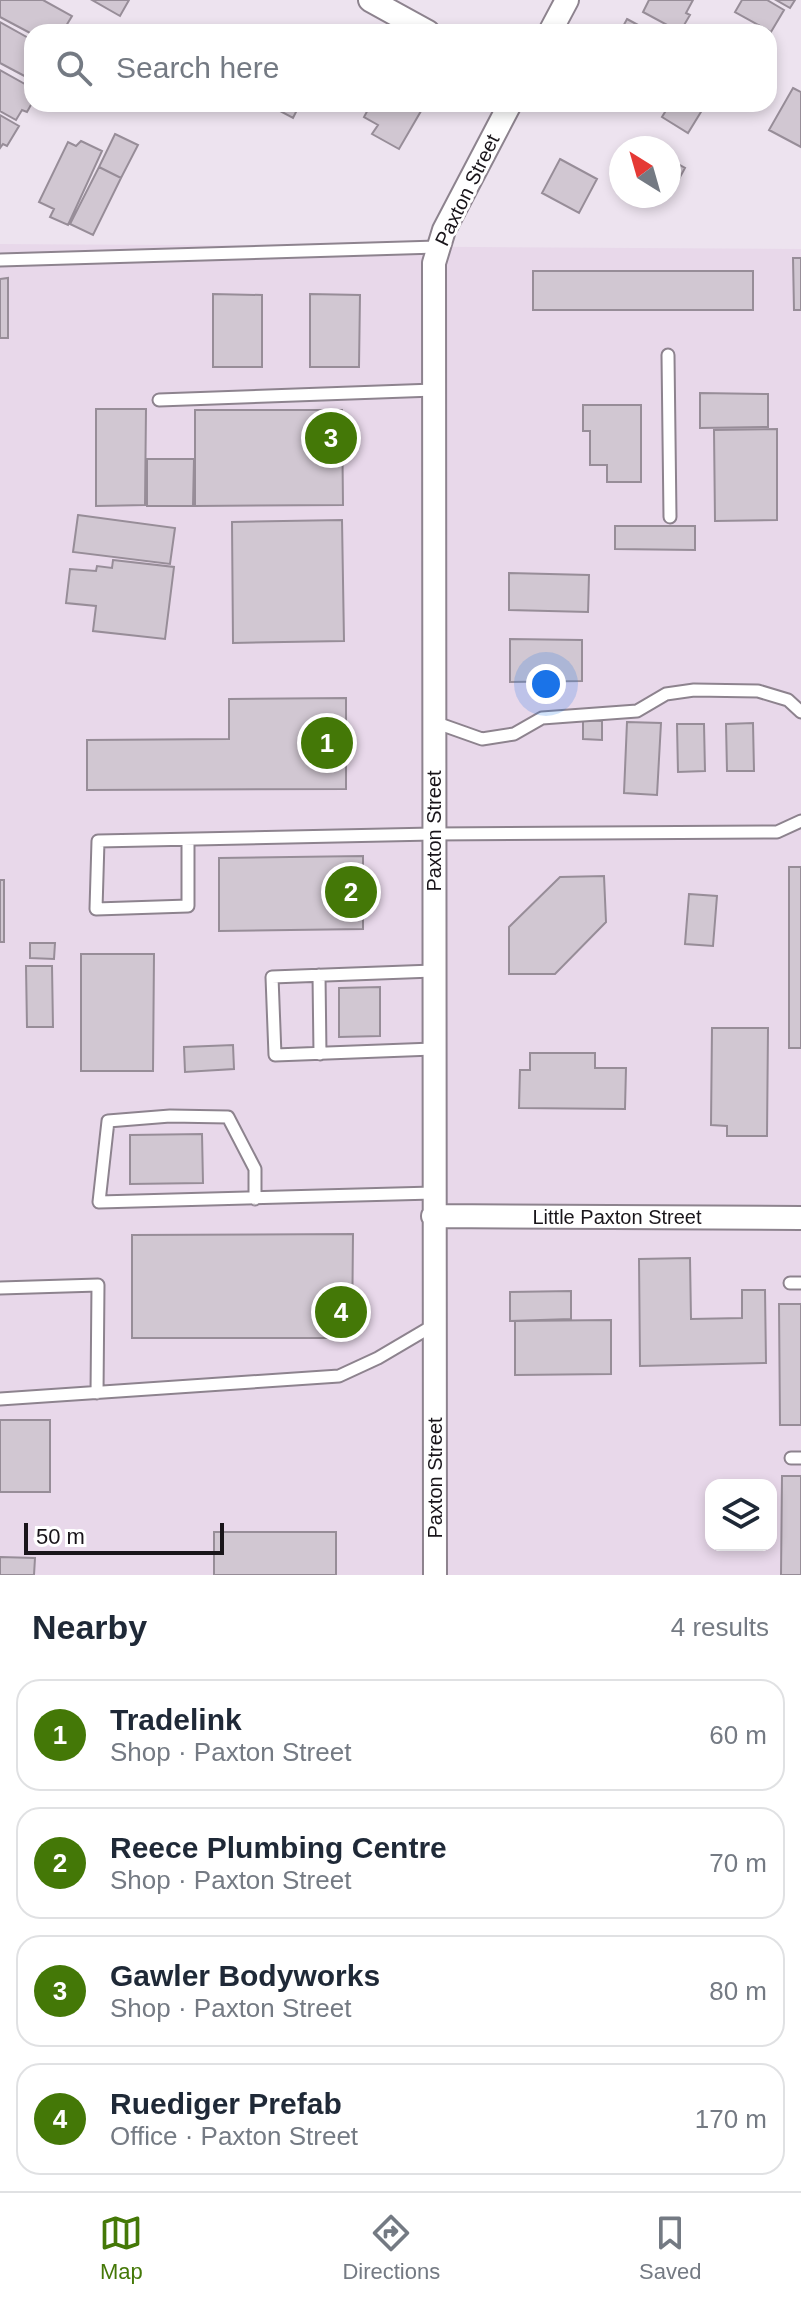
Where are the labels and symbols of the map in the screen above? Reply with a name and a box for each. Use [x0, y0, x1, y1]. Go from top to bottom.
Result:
street label: Paxton Street [431, 130, 504, 249]
north arrow [609, 136, 681, 208]
pin: 3 [305, 408, 357, 468]
your location [526, 664, 566, 704]
pin: 1 [301, 713, 353, 773]
street label: Paxton Street [423, 770, 445, 892]
pin: 2 [325, 862, 377, 922]
street label: Little Paxton Street [533, 1206, 702, 1228]
pin: 4 [315, 1282, 367, 1342]
street label: Paxton Street [424, 1417, 446, 1539]
scale bar [24, 1519, 224, 1555]

